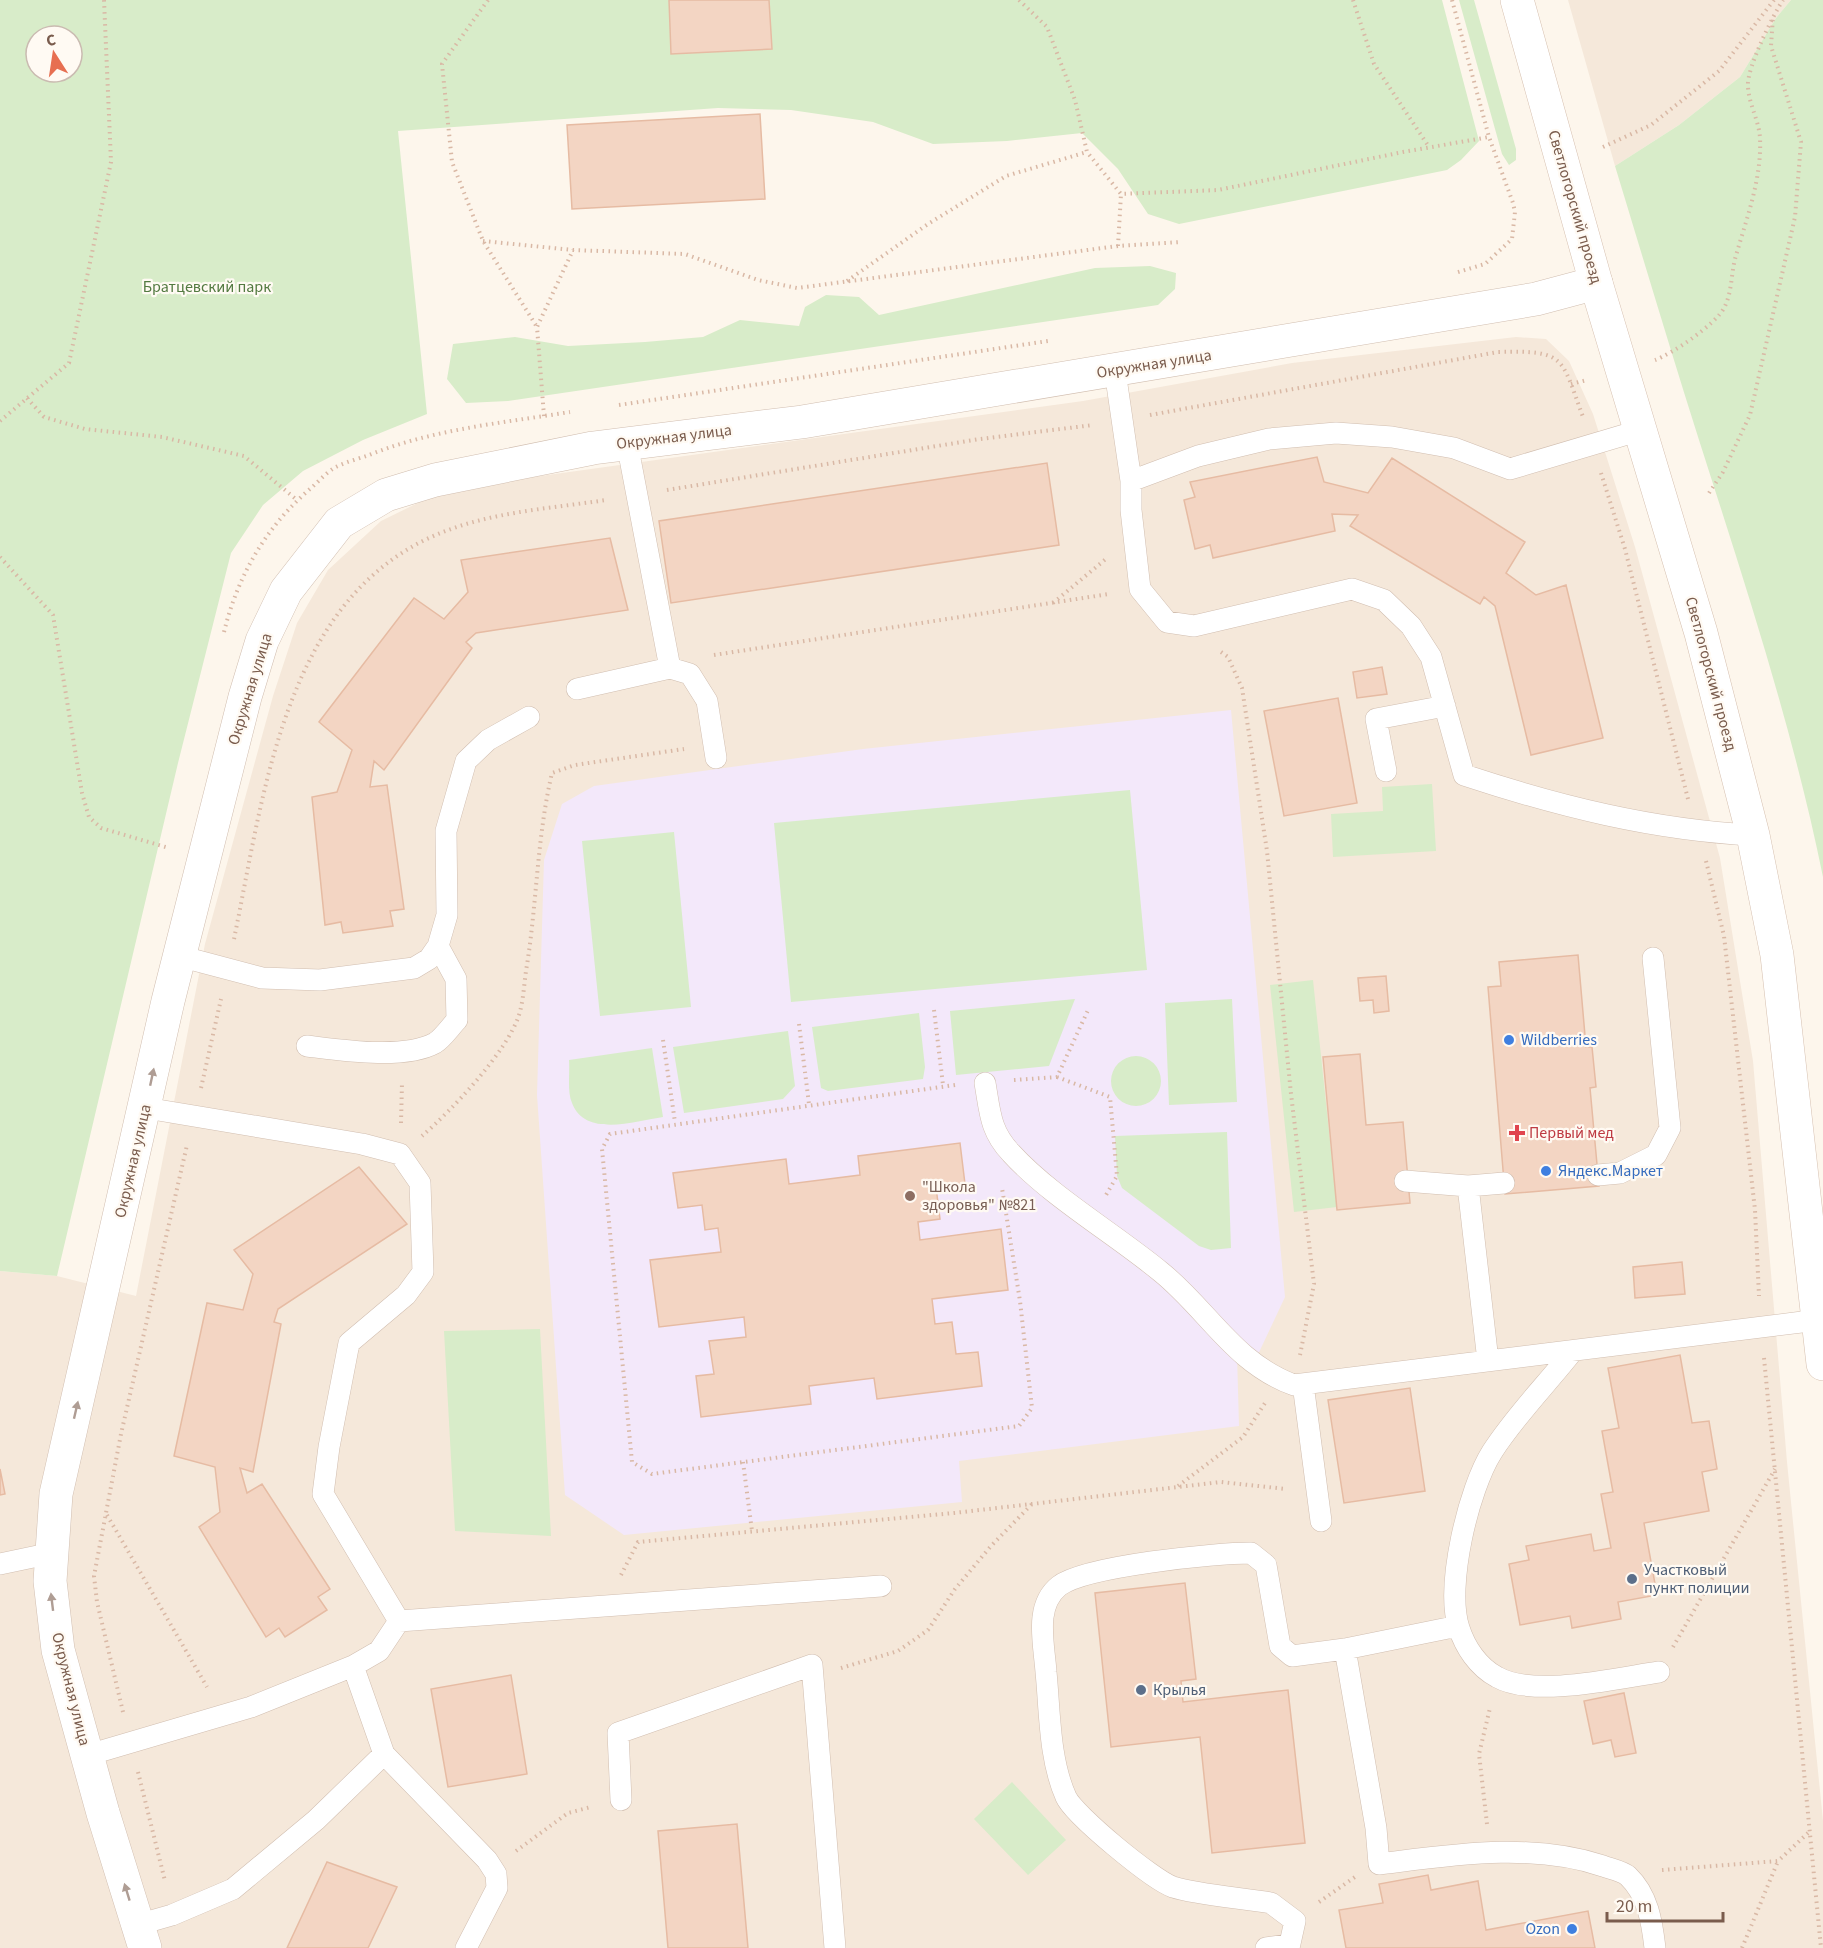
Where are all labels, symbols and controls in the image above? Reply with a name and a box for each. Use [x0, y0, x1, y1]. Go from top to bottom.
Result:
north arrow [24, 24, 84, 84]
text: С [44, 29, 58, 52]
street label: Светлогорский проезд [1543, 128, 1608, 287]
park label: Братцевский парк [143, 276, 271, 298]
street label: Окружная улица [1095, 344, 1213, 384]
street label: Окружная улица [615, 419, 733, 455]
street label: Светлогорский проезд [1680, 594, 1742, 754]
street label: Окружная улица [223, 630, 277, 748]
place label: Wildberries [1521, 1029, 1597, 1051]
marker: Wildberries [1502, 1033, 1516, 1047]
one-way arrow [148, 1068, 158, 1086]
street label: Окружная улица [109, 1102, 157, 1220]
place label: Первый мед [1529, 1122, 1614, 1144]
marker: Первый мед [1510, 1126, 1524, 1140]
place label: Яндекс.Маркет [1558, 1160, 1663, 1182]
marker: Яндекс.Маркет [1539, 1164, 1553, 1178]
place label: "Школа здоровья" №821 [922, 1176, 1036, 1216]
marker: "Школа здоровья" №821 [903, 1189, 917, 1203]
one-way arrow [71, 1401, 81, 1419]
place label: Участковый пункт полиции [1644, 1559, 1750, 1599]
marker: Участковый пункт полиции [1625, 1572, 1639, 1586]
one-way arrow [48, 1593, 57, 1612]
street label: Окружная улица [46, 1630, 96, 1748]
place label: Крылья [1153, 1679, 1206, 1701]
marker: Крылья [1134, 1683, 1148, 1697]
one-way arrow [122, 1883, 131, 1901]
scale bar [1607, 1885, 1722, 1923]
text: 20 m [1616, 1894, 1652, 1919]
place label: Ozon [1525, 1918, 1560, 1940]
marker: Ozon [1565, 1922, 1579, 1936]

